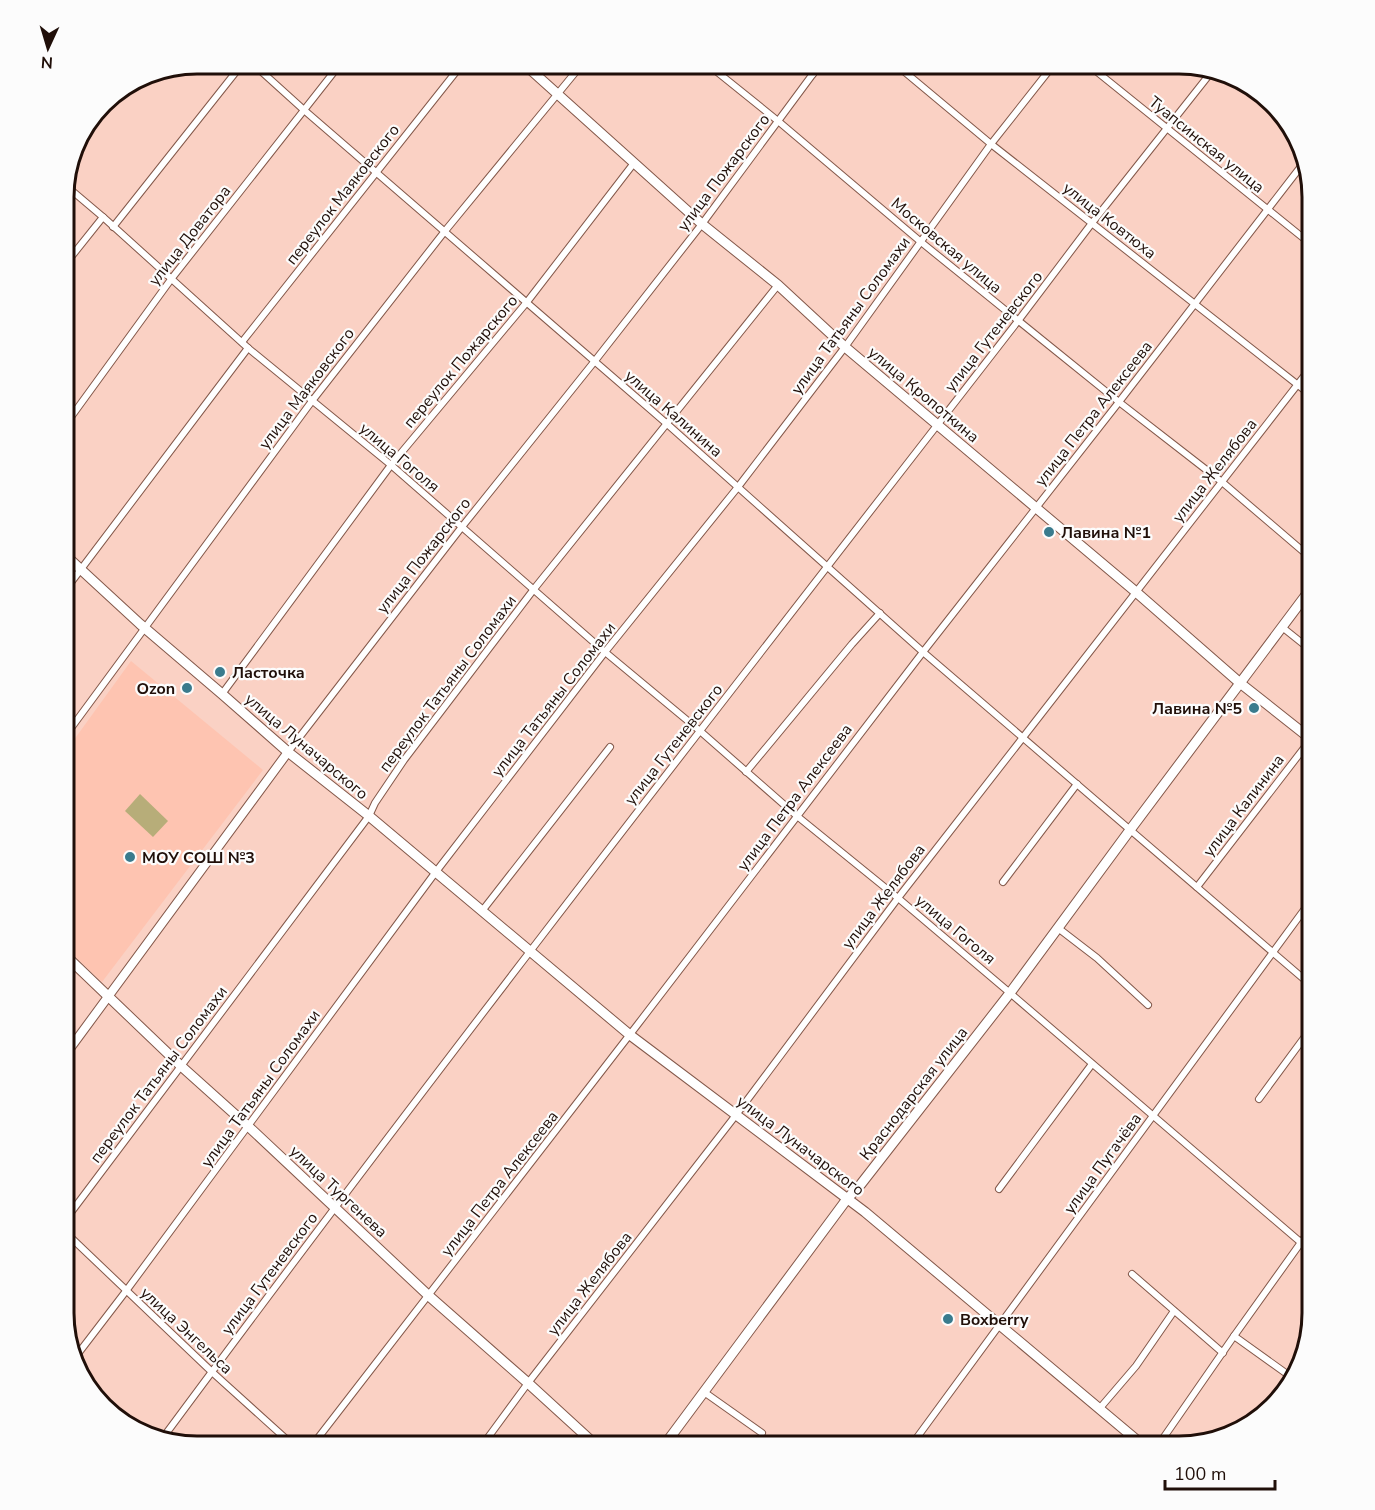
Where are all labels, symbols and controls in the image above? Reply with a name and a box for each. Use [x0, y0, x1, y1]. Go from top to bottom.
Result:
north arrow [18, 18, 78, 78]
text: N [40, 51, 54, 73]
street label: Туапсинская улица [1144, 91, 1269, 198]
street label: улица Пожарского [672, 109, 775, 236]
street label: переулок Маяковского [281, 120, 405, 270]
street label: улица Ковтюха [1058, 177, 1161, 264]
street label: улица Доватора [144, 181, 236, 290]
street label: Московская улица [886, 193, 1006, 299]
street label: улица Татьяны Соломахи [786, 232, 916, 399]
street label: улица Гутеневского [940, 267, 1048, 397]
street label: переулок Пожарского [398, 290, 523, 433]
street label: улица Маяковского [254, 323, 360, 454]
street label: улица Петра Алексеева [1030, 336, 1158, 491]
street label: улица Кропоткина [863, 342, 984, 448]
street label: улица Калинина [620, 365, 727, 462]
street label: улица Желябова [1167, 414, 1262, 527]
street label: улица Гоголя [355, 418, 444, 498]
street label: улица Пожарского [372, 493, 476, 618]
place label: Лавина №1 [1061, 522, 1151, 544]
marker: Лавина №1 [1042, 525, 1056, 539]
street label: переулок Татьяны Соломахи [374, 591, 522, 777]
street label: улица Татьяны Соломахи [487, 618, 621, 781]
place label: Ласточка [232, 662, 305, 684]
marker: Ласточка [213, 665, 227, 679]
place label: Ozon [136, 678, 175, 700]
street label: улица Гутеневского [620, 680, 728, 810]
marker: Ozon [180, 681, 194, 695]
street label: улица Луначарского [240, 689, 373, 805]
place label: Лавина №5 [1152, 698, 1242, 720]
marker: Лавина №5 [1247, 701, 1261, 715]
street label: улица Петра Алексеева [732, 719, 857, 876]
street label: улица Калинина [1198, 750, 1290, 861]
street label: улица Желябова [837, 840, 931, 954]
place label: МОУ СОШ №3 [142, 847, 255, 869]
marker: МОУ СОШ №3 [123, 850, 137, 864]
street label: улица Гоголя [911, 890, 1000, 970]
street label: переулок Татьяны Соломахи [85, 982, 233, 1168]
street label: улица Татьяны Соломахи [196, 1005, 326, 1172]
street label: Краснодарская улица [855, 1022, 973, 1165]
street label: улица Луначарского [732, 1090, 869, 1201]
street label: улица Петра Алексеева [436, 1106, 564, 1261]
street label: улица Пугачёва [1059, 1109, 1147, 1218]
street label: улица Тургенева [285, 1141, 392, 1243]
street label: улица Гутеневского [216, 1208, 323, 1339]
street label: улица Желябова [542, 1227, 637, 1340]
street label: улица Энгельса [135, 1282, 237, 1379]
place label: Boxberry [960, 1309, 1029, 1331]
marker: Boxberry [941, 1312, 955, 1326]
scale bar [1165, 1453, 1274, 1491]
text: 100 m [1174, 1462, 1226, 1486]

